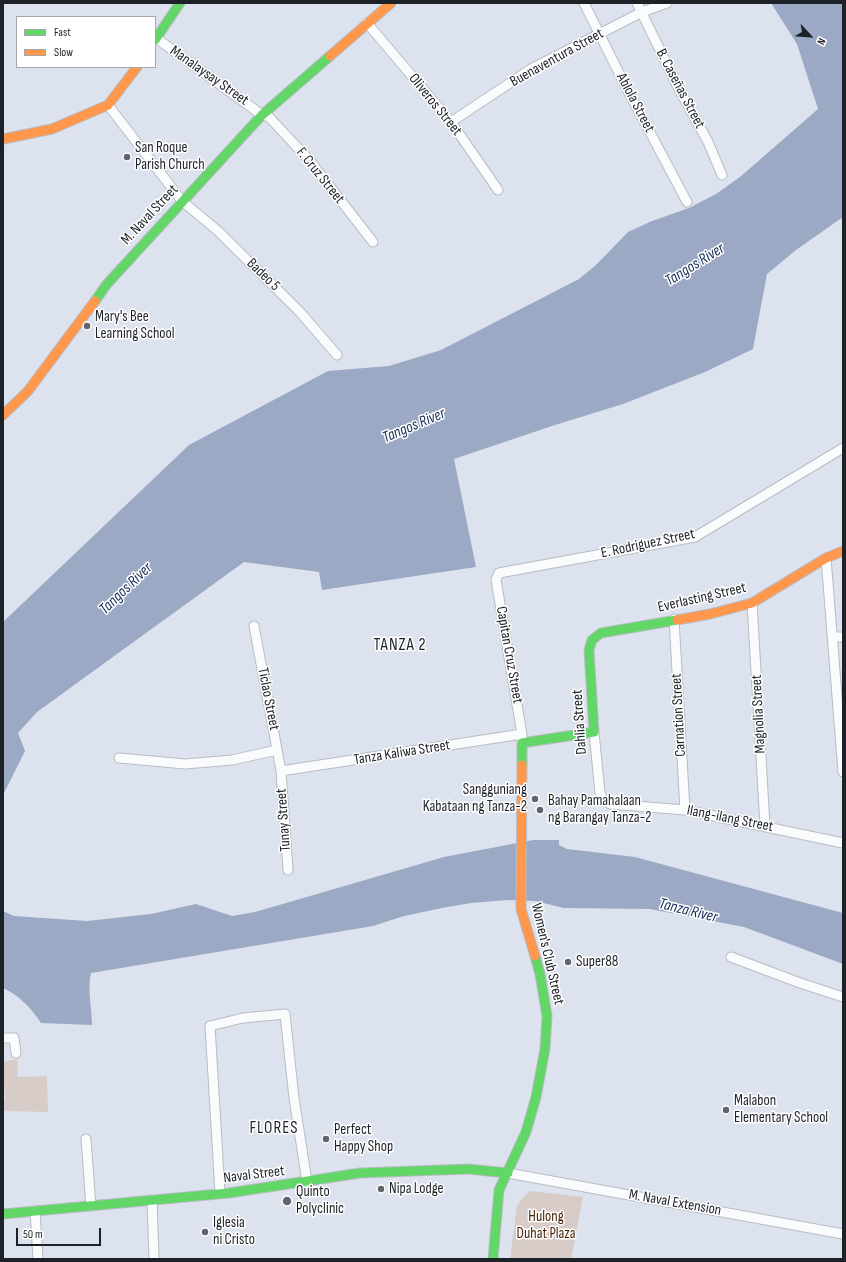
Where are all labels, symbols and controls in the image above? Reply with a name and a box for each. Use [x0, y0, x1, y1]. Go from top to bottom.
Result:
legend [16, 16, 156, 68]
north arrow [790, 16, 830, 56]
text: Fast [54, 25, 71, 40]
street label: Buenaventura Street [507, 25, 607, 91]
text: N [814, 36, 828, 47]
street label: Manalaysay Street [166, 42, 252, 110]
text: Slow [54, 45, 73, 60]
street label: B. Caseñas Street [652, 46, 708, 132]
street label: Oliveros Street [404, 70, 466, 140]
street label: Ablola Street [612, 70, 658, 136]
place label: San Roque Parish Church [135, 139, 205, 174]
street label: F. Cruz Street [292, 144, 348, 208]
marker: San Roque Parish Church [122, 152, 132, 162]
street label: M. Naval Street [118, 181, 182, 249]
water label: Tangos River [662, 239, 728, 291]
street label: Badeo 5 [243, 255, 283, 295]
place label: Mary's Bee Learning School [95, 308, 175, 343]
marker: Mary's Bee Learning School [82, 321, 92, 331]
water label: Tangos River [380, 404, 448, 448]
street label: E. Rodriguez Street [599, 525, 697, 563]
water label: Tangos River [95, 559, 157, 619]
street label: Everlasting Street [656, 579, 748, 617]
street label: Capitan Cruz Street [492, 605, 526, 705]
district label: TANZA 2 [373, 636, 427, 656]
street label: Ticlao Street [253, 666, 283, 732]
street label: Carnation Street [668, 673, 690, 757]
street label: Magnolia Street [748, 674, 770, 754]
street label: Dahlia Street [569, 689, 591, 755]
street label: Tanza Kaliwa Street [353, 737, 451, 769]
place label: Sangguniang Kabataan ng Tanza-2 [423, 781, 527, 816]
street label: Tunay Street [273, 788, 295, 852]
place label: Bahay Pamahalaan ng Barangay Tanza-2 [548, 792, 651, 827]
marker: Sangguniang Kabataan ng Tanza-2 [530, 794, 540, 804]
street label: Ilang-ilang Street [685, 802, 775, 836]
marker: Bahay Pamahalaan ng Barangay Tanza-2 [535, 805, 545, 815]
water label: Tanza River [657, 894, 719, 928]
street label: Women's Club Street [527, 901, 567, 1007]
place label: Super88 [576, 953, 618, 971]
marker: Super88 [563, 957, 573, 967]
place label: Malabon Elementary School [734, 1092, 828, 1127]
marker: Malabon Elementary School [721, 1105, 731, 1115]
district label: FLORES [249, 1119, 299, 1139]
place label: Perfect Happy Shop [334, 1121, 393, 1156]
marker: Perfect Happy Shop [321, 1134, 331, 1144]
street label: Naval Street [222, 1162, 286, 1188]
place label: Nipa Lodge [389, 1180, 444, 1198]
place label: Quinto Polyclinic [296, 1183, 344, 1218]
marker: Nipa Lodge [376, 1184, 386, 1194]
street label: M. Naval Extension [627, 1186, 723, 1220]
marker: Quinto Polyclinic [281, 1195, 293, 1207]
park label: Hulong Duhat Plaza [517, 1208, 575, 1243]
place label: Iglesia ni Cristo [213, 1214, 255, 1249]
scale bar [18, 1220, 103, 1246]
text: 50 m [23, 1227, 43, 1242]
marker: Iglesia ni Cristo [200, 1227, 210, 1237]

